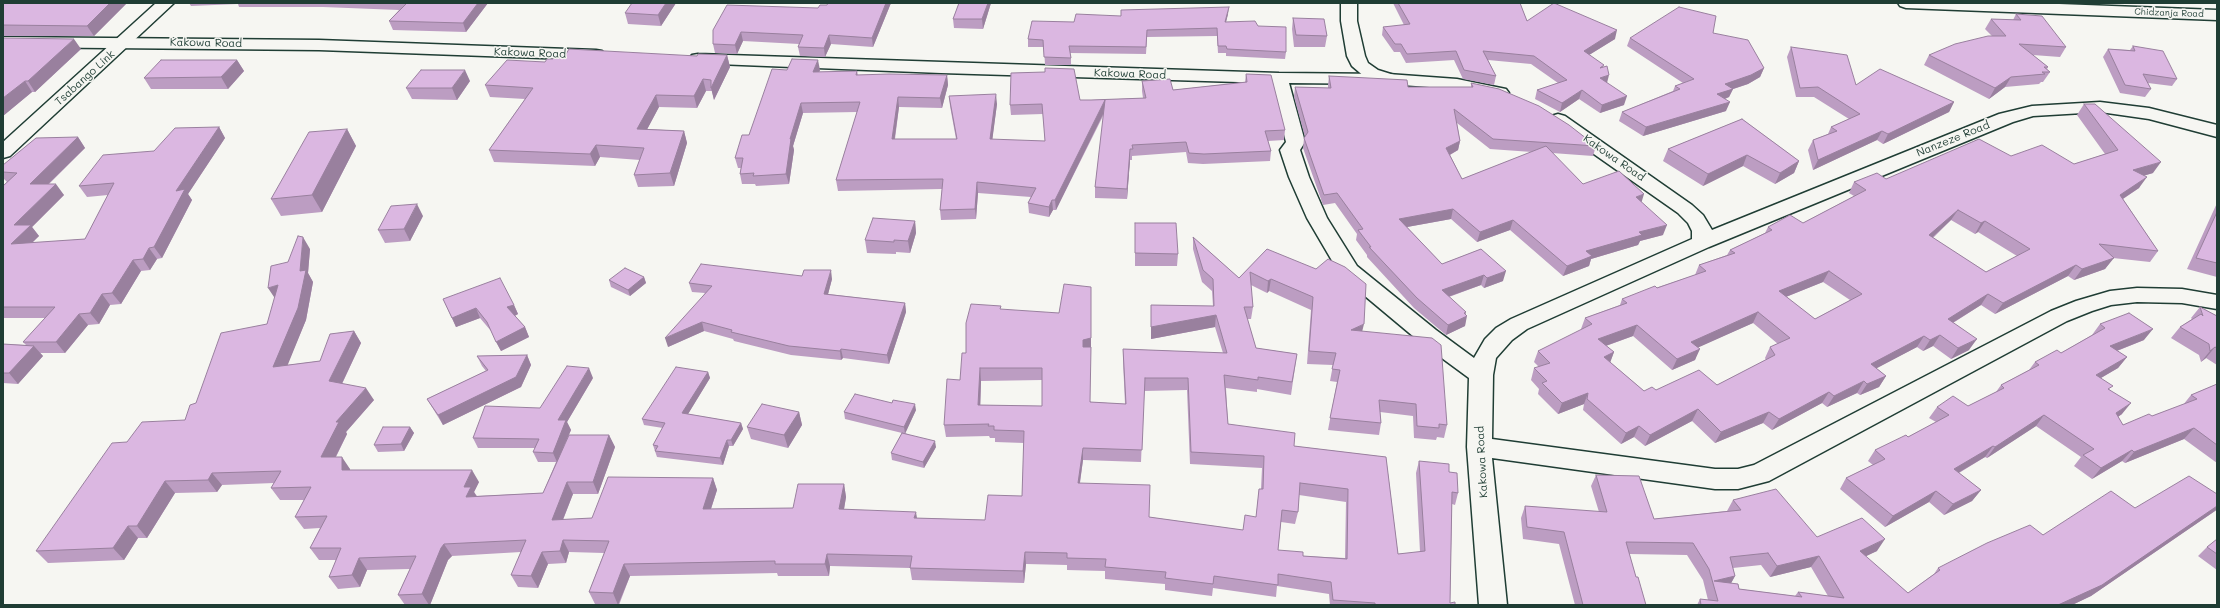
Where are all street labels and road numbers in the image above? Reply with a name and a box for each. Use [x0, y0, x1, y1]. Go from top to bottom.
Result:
street label: Chidzanja Road [2134, 6, 2204, 20]
street label: Kakowa Road [170, 36, 242, 50]
street label: Kakowa Road [494, 45, 566, 61]
street label: Tsabango Link [52, 48, 118, 108]
street label: Kakowa Road [1094, 66, 1166, 82]
street label: Nanzeze Road [1914, 118, 1992, 160]
street label: Kakowa Road [1581, 132, 1647, 184]
street label: Kakowa Road [1474, 426, 1490, 498]

